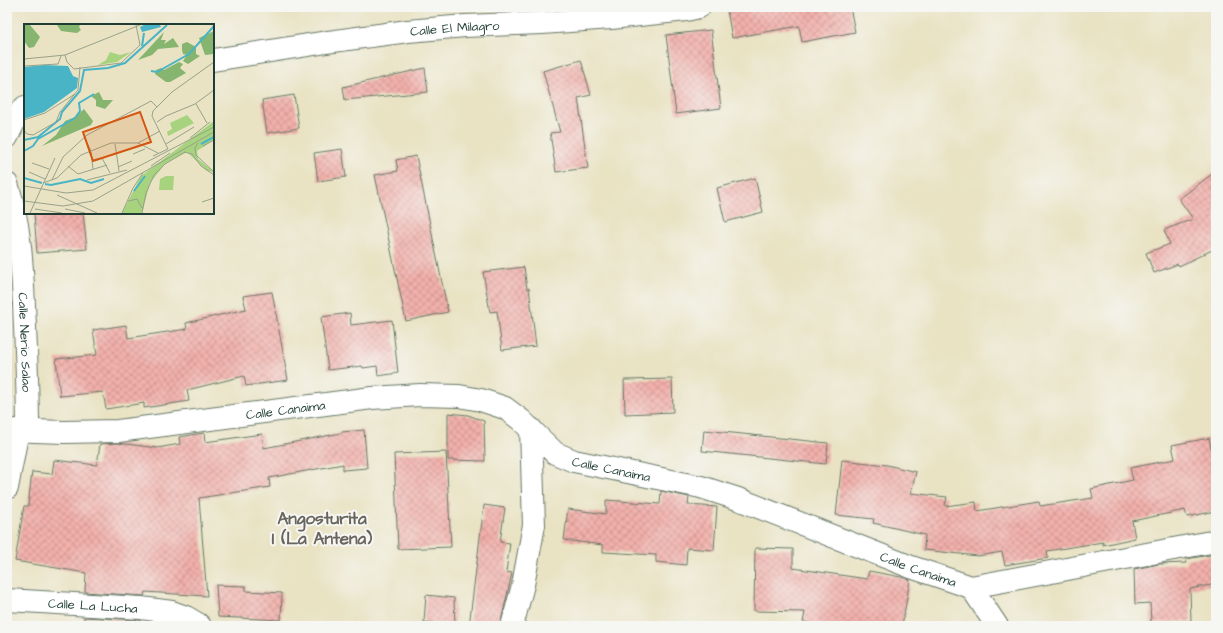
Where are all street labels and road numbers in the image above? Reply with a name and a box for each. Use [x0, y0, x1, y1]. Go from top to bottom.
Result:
street label: Calle El Milagro [409, 17, 501, 41]
street label: Calle Nerio Salao [13, 292, 36, 393]
street label: Calle Canaima [245, 396, 327, 424]
street label: Calle Canaima [570, 453, 652, 487]
street label: Calle Canaima [877, 548, 959, 592]
street label: Calle La Lucha [47, 594, 139, 618]

